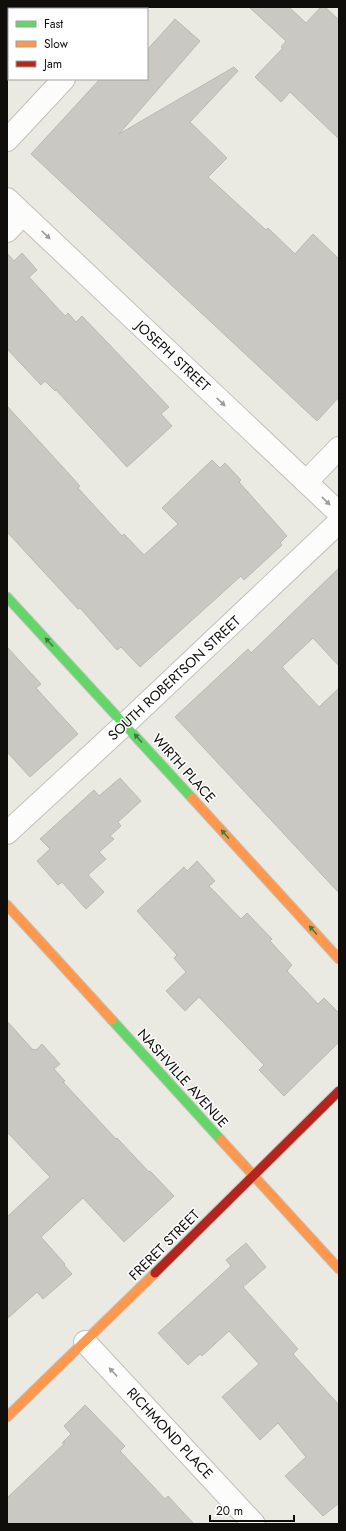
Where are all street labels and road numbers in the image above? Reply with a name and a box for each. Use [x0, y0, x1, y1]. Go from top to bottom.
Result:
street label: JOSEPH STREET [130, 315, 215, 396]
street label: SOUTH ROBERTSON STREET [103, 611, 245, 745]
street label: WIRTH PLACE [148, 729, 220, 807]
street label: NASHVILLE AVENUE [133, 1024, 233, 1132]
street label: FRERET STREET [124, 1205, 204, 1285]
street label: RICHMOND PLACE [122, 1383, 218, 1483]

